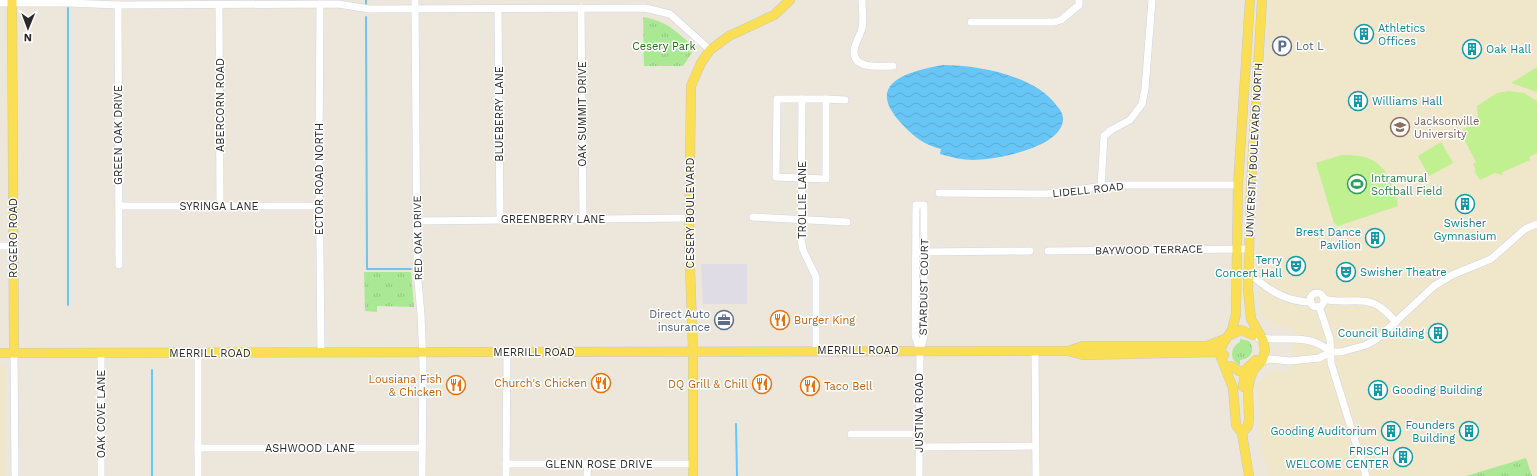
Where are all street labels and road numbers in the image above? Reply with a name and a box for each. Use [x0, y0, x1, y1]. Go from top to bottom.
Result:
street label: ABERCORN ROAD [214, 58, 227, 152]
street label: OAK SUMMIT DRIVE [576, 61, 589, 167]
street label: UNIVERSITY BOULEVARD NORTH [1243, 62, 1265, 238]
street label: BLUEBERRY LANE [493, 66, 506, 162]
street label: GREEN OAK DRIVE [112, 85, 125, 185]
street label: ECTOR ROAD NORTH [313, 123, 326, 235]
street label: CESERY BOULEVARD [684, 157, 697, 269]
street label: TROLLIE LANE [796, 161, 809, 239]
street label: LIDELL ROAD [1052, 180, 1124, 200]
street label: RED OAK DRIVE [411, 196, 425, 280]
street label: ROGERO ROAD [7, 198, 20, 278]
street label: SYRINGA LANE [179, 200, 259, 213]
street label: GREENBERRY LANE [501, 213, 605, 226]
street label: STARDUST COURT [917, 238, 931, 336]
street label: BAYWOOD TERRACE [1095, 243, 1203, 257]
street label: MERRILL ROAD [817, 344, 899, 357]
street label: MERRILL ROAD [493, 346, 575, 359]
street label: MERRILL ROAD [169, 347, 251, 360]
street label: OAK COVE LANE [95, 370, 108, 458]
street label: JUSTINA ROAD [913, 373, 926, 453]
street label: ASHWOOD LANE [265, 442, 355, 455]
street label: GLENN ROSE DRIVE [545, 458, 653, 471]

